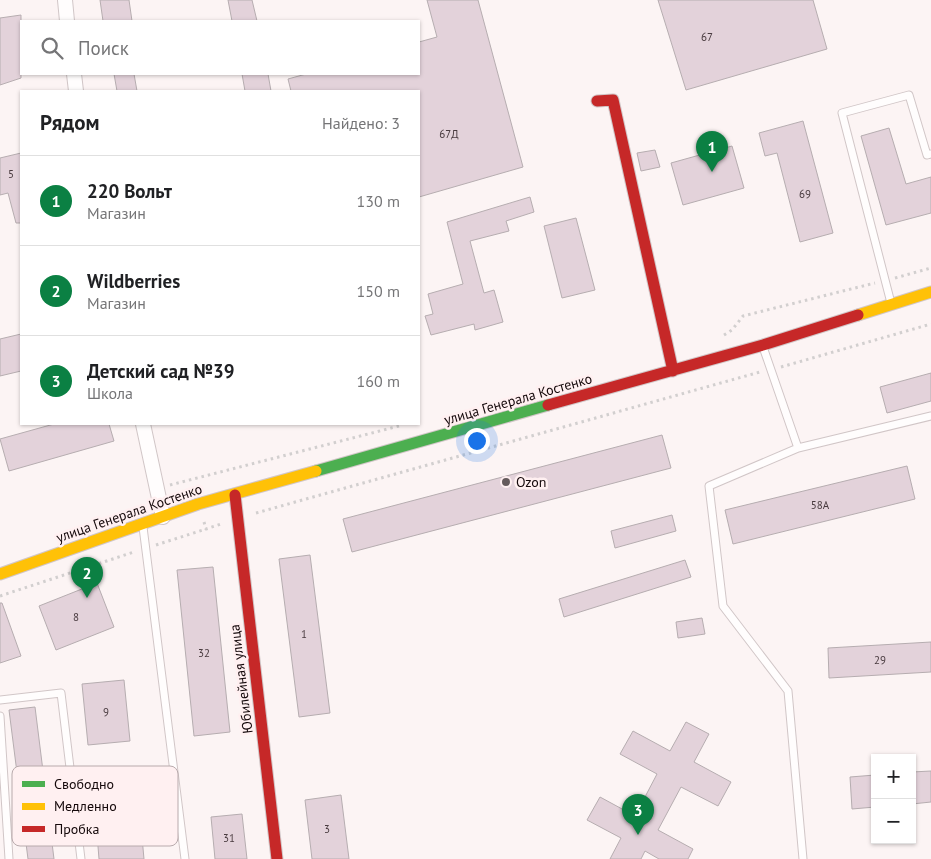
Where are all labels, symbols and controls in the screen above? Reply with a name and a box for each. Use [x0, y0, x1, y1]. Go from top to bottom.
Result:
search box [20, 20, 420, 75]
house number: 67 [701, 30, 713, 44]
icon: search [38, 34, 66, 62]
text: Поиск [78, 36, 129, 60]
text: Рядом [40, 109, 99, 136]
text: Найдено: 3 [322, 113, 400, 133]
house number: 67Д [439, 127, 459, 141]
pin: 1 [696, 131, 728, 172]
house number: 5 [8, 167, 14, 181]
text: 220 Вольт [87, 179, 172, 203]
house number: 69 [799, 187, 811, 201]
text: 1 [51, 191, 61, 211]
text: 130 m [357, 191, 400, 211]
text: Магазин [87, 203, 146, 223]
text: Wildberries [87, 269, 180, 293]
text: 2 [51, 281, 61, 301]
text: 150 m [357, 281, 400, 301]
text: Магазин [87, 293, 146, 313]
text: Детский сад №39 [87, 359, 235, 383]
street label: улица Генерала Костенко [442, 369, 594, 429]
text: 3 [51, 371, 61, 391]
text: 160 m [357, 371, 400, 391]
text: Школа [87, 383, 133, 403]
your location [464, 428, 490, 454]
place label: Ozon [516, 473, 546, 491]
marker: Ozon [500, 476, 512, 488]
street label: улица Генерала Костенко [54, 480, 204, 546]
house number: 58А [811, 498, 830, 512]
pin: 2 [71, 557, 103, 598]
house number: 8 [73, 610, 79, 624]
street label: Юбилейная улица [225, 623, 257, 735]
house number: 1 [301, 627, 307, 641]
house number: 32 [198, 646, 210, 660]
house number: 29 [874, 653, 886, 667]
house number: 9 [103, 705, 109, 719]
map controls [871, 754, 916, 844]
button: + [871, 754, 916, 799]
legend [12, 766, 178, 846]
text: Свободно [54, 775, 114, 793]
pin: 3 [622, 794, 654, 835]
text: Медленно [54, 797, 117, 815]
button: − [871, 799, 916, 844]
text: Пробка [54, 820, 99, 838]
house number: 3 [324, 822, 330, 836]
house number: 31 [223, 831, 235, 845]

